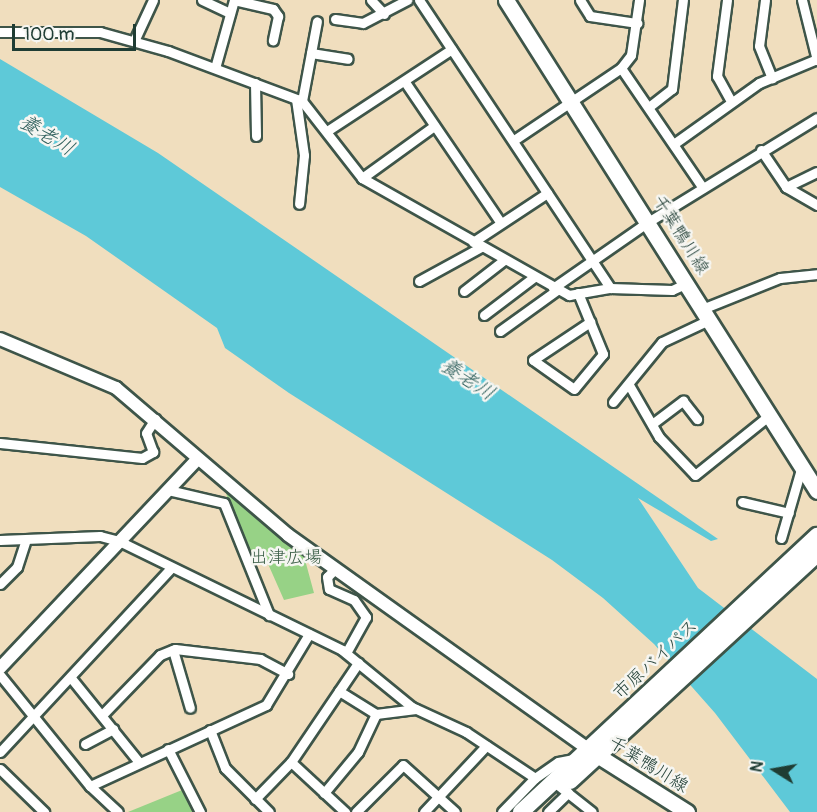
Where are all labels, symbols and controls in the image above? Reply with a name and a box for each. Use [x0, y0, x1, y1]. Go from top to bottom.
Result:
scale bar [15, 12, 140, 50]
text: 100 m [23, 23, 75, 46]
water label: 養老川 [15, 109, 79, 161]
street label: 千葉鴨川線 [647, 191, 713, 279]
water label: 養老川 [436, 353, 500, 405]
park label: 出津広場 [250, 547, 322, 569]
street label: 市原バイパス [609, 615, 703, 705]
street label: 千葉鴨川線 [604, 732, 692, 798]
north arrow [745, 740, 805, 800]
text: N [746, 759, 768, 774]

